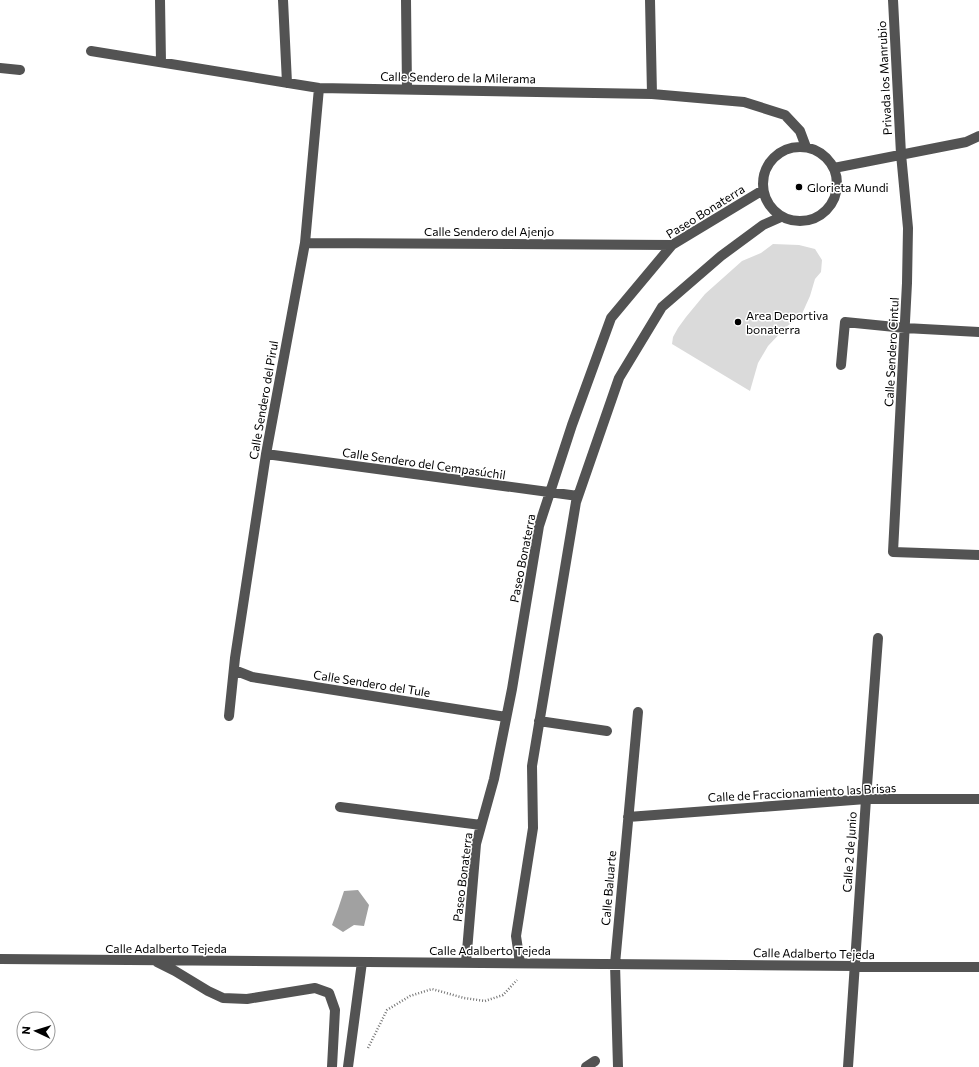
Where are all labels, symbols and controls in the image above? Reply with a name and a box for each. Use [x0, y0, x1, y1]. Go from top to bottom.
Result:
street label: Privada los Manrubio [874, 20, 894, 136]
street label: Calle Sendero de la Milerama [380, 69, 536, 85]
place label: Glorieta Mundi [807, 180, 889, 194]
street label: Paseo Bonaterra [663, 181, 747, 241]
marker: Glorieta Mundi [794, 182, 804, 192]
street label: Calle Sendero del Ajenjo [424, 224, 554, 238]
street label: Calle Sendero Cintul [881, 297, 901, 407]
place label: Area Deportiva bonaterra [746, 308, 828, 336]
marker: Area Deportiva bonaterra [733, 317, 743, 327]
street label: Calle Sendero del Pirul [246, 339, 280, 461]
street label: Calle Sendero del Cempasúchil [341, 445, 507, 481]
street label: Paseo Bonaterra [507, 512, 537, 604]
street label: Calle Sendero del Tule [313, 667, 431, 699]
street label: Calle de Fraccionamiento las Brisas [707, 780, 897, 804]
street label: Calle 2 de Junio [839, 811, 860, 893]
street label: Paseo Bonaterra [450, 831, 474, 923]
street label: Calle Baluarte [598, 850, 618, 926]
street label: Calle Adalberto Tejeda [105, 941, 227, 955]
street label: Calle Adalberto Tejeda [429, 943, 551, 957]
street label: Calle Adalberto Tejeda [753, 945, 875, 961]
north arrow [16, 1011, 56, 1051]
text: N [19, 1026, 32, 1035]

